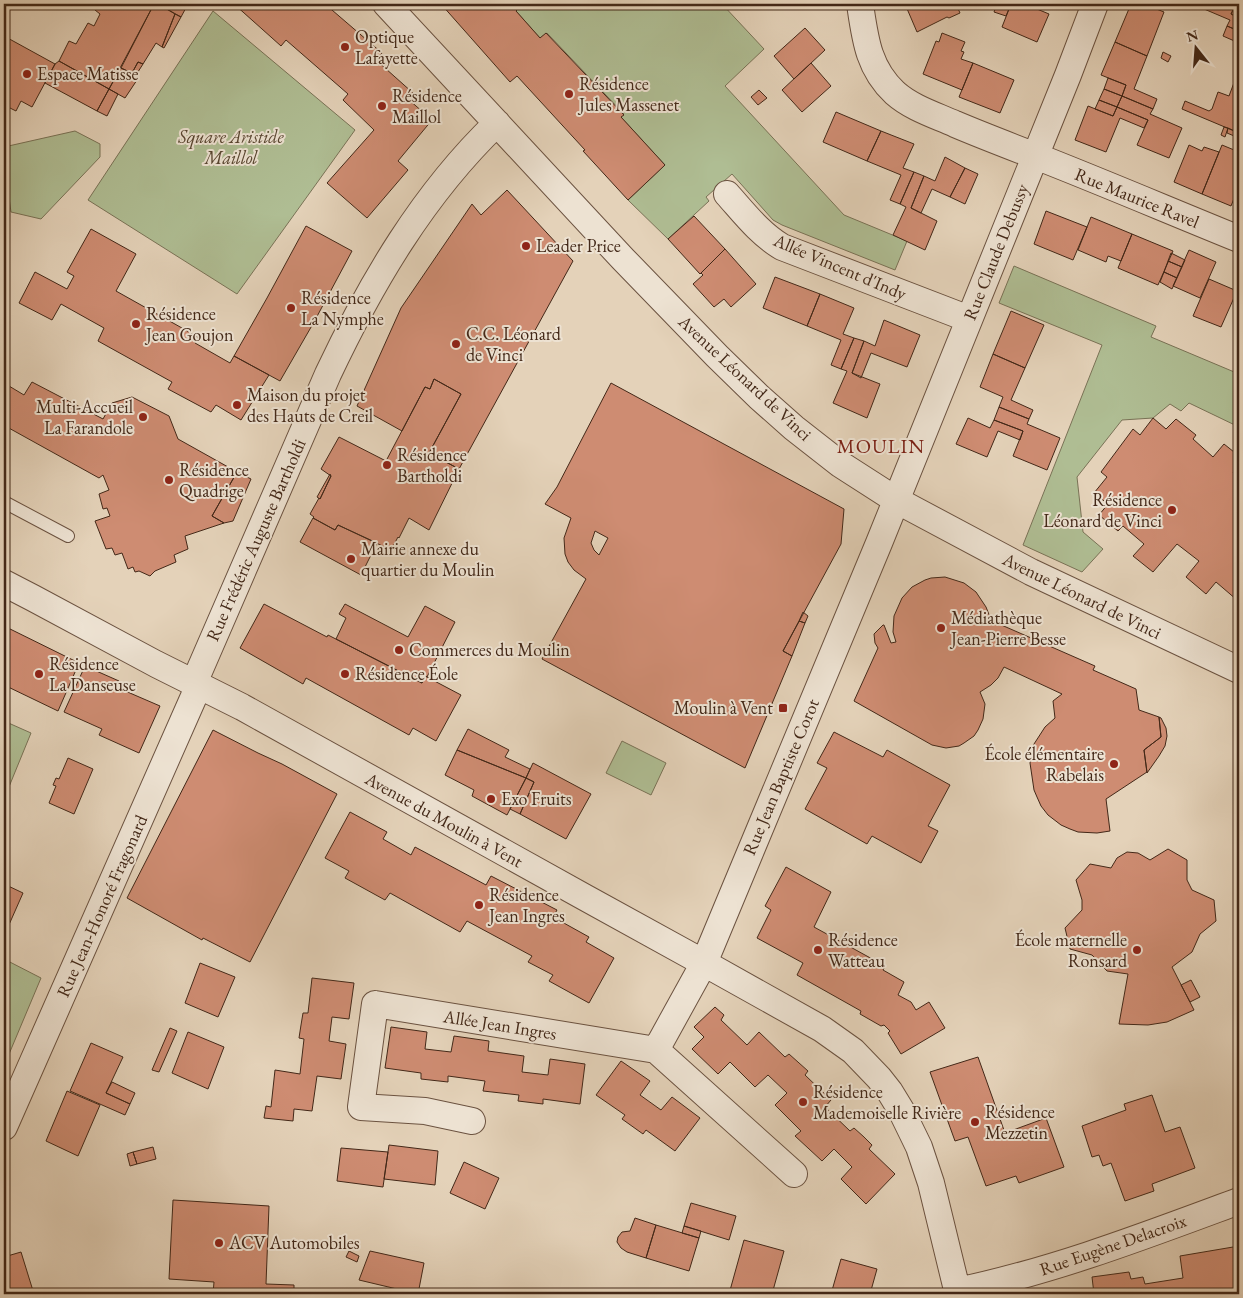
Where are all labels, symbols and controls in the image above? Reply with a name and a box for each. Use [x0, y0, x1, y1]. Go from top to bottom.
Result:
north arrow [1170, 22, 1220, 72]
place label: Optique Lafayette [355, 25, 418, 69]
text: N [1184, 25, 1201, 46]
marker: Optique Lafayette [339, 41, 351, 53]
place label: Espace Matisse [37, 62, 138, 85]
marker: Espace Matisse [21, 68, 33, 80]
place label: Résidence Jules Massenet [577, 72, 680, 116]
place label: Résidence Maillol [392, 84, 462, 128]
marker: Résidence Jules Massenet [563, 88, 575, 100]
marker: Résidence Maillol [376, 100, 388, 112]
park label: Square Aristide Maillol [177, 125, 285, 169]
street label: Rue Maurice Ravel [1072, 162, 1203, 233]
street label: Rue Claude Debussy [958, 180, 1033, 323]
street label: Allée Vincent d'Indy [769, 228, 910, 305]
place label: Leader Price [536, 234, 621, 257]
marker: Leader Price [520, 240, 532, 252]
place label: Résidence La Nymphe [301, 286, 384, 330]
place label: Résidence Jean Goujon [144, 302, 234, 346]
marker: Résidence La Nymphe [285, 302, 297, 314]
street label: Avenue Léonard de Vinci [673, 309, 817, 446]
marker: Résidence Jean Goujon [130, 318, 142, 330]
place label: C.C. Léonard de Vinci [466, 322, 562, 366]
marker: C.C. Léonard de Vinci [450, 338, 462, 350]
place label: Maison du projet des Hauts de Creil [247, 383, 373, 427]
place label: Multi-Accueil La Farandole [36, 395, 133, 439]
marker: Maison du projet des Hauts de Creil [231, 399, 243, 411]
marker: Multi-Accueil La Farandole [137, 411, 149, 423]
district label: MOULIN [837, 433, 925, 459]
street label: Rue Frédéric Auguste Bartholdi [200, 435, 311, 645]
place label: Résidence Bartholdi [397, 443, 467, 487]
place label: Résidence Quadrige [179, 458, 249, 502]
marker: Résidence Bartholdi [381, 459, 393, 471]
marker: Résidence Quadrige [163, 474, 175, 486]
place label: Résidence Léonard de Vinci [1043, 488, 1163, 532]
marker: Résidence Léonard de Vinci [1166, 504, 1178, 516]
place label: Mairie annexe du quartier du Moulin [361, 537, 495, 581]
street label: Avenue Léonard de Vinci [998, 547, 1166, 644]
marker: Mairie annexe du quartier du Moulin [345, 553, 357, 565]
place label: Médiathèque Jean-Pierre Besse [949, 606, 1066, 650]
marker: Médiathèque Jean-Pierre Besse [935, 622, 947, 634]
place label: Commerces du Moulin [409, 638, 570, 661]
marker: Commerces du Moulin [393, 644, 405, 656]
place label: Résidence La Danseuse [49, 652, 136, 696]
place label: Résidence Éole [355, 662, 458, 685]
marker: Résidence La Danseuse [33, 668, 45, 680]
marker: Résidence Éole [339, 668, 351, 680]
street label: Rue Jean Baptiste Corot [737, 695, 824, 859]
place label: Moulin à Vent [674, 696, 773, 719]
marker: Moulin à Vent [777, 702, 789, 714]
place label: École élémentaire Rabelais [985, 742, 1104, 786]
marker: École élémentaire Rabelais [1108, 758, 1120, 770]
street label: Avenue du Moulin à Vent [360, 766, 527, 873]
place label: Exo Fruits [501, 787, 572, 810]
marker: Exo Fruits [485, 793, 497, 805]
street label: Rue Jean-Honoré Fragonard [51, 810, 153, 1001]
place label: Résidence Jean Ingres [487, 883, 565, 927]
marker: Résidence Jean Ingres [473, 899, 485, 911]
place label: Résidence Watteau [828, 928, 898, 972]
place label: École maternelle Ronsard [1015, 928, 1128, 972]
marker: Résidence Watteau [812, 944, 824, 956]
marker: École maternelle Ronsard [1131, 944, 1143, 956]
street label: Allée Jean Ingres [441, 1004, 558, 1045]
place label: Résidence Mademoiselle Rivière [813, 1080, 961, 1124]
marker: Résidence Mademoiselle Rivière [797, 1096, 809, 1108]
place label: Résidence Mezzetin [985, 1100, 1055, 1144]
marker: Résidence Mezzetin [969, 1116, 981, 1128]
street label: Rue Eugène Delacroix [1036, 1209, 1190, 1280]
place label: ACV Automobiles [228, 1231, 360, 1254]
marker: ACV Automobiles [213, 1237, 225, 1249]

